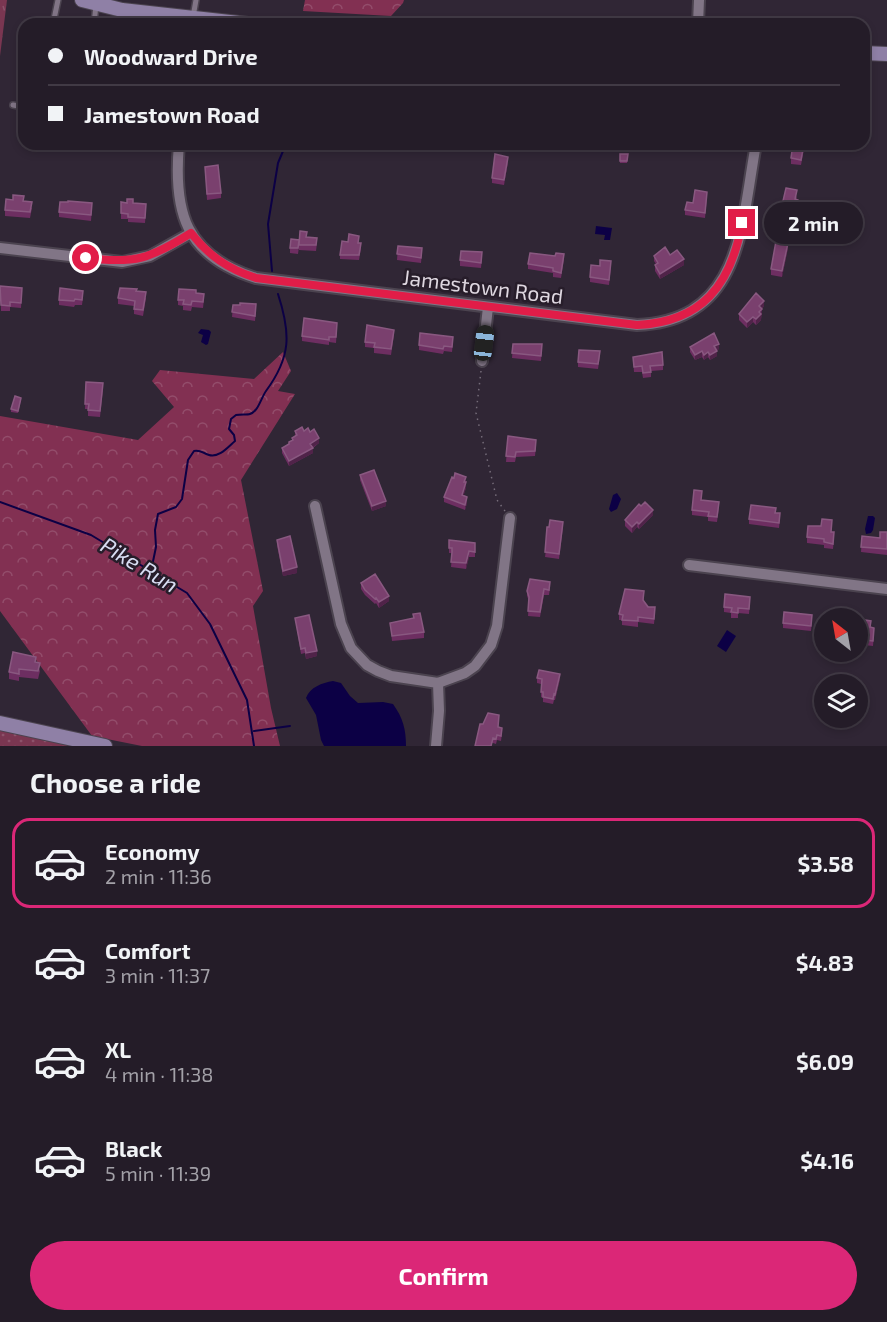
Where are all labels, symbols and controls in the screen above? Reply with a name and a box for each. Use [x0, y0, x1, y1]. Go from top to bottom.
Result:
text: Woodward Drive [84, 43, 258, 69]
text: Jamestown Road [84, 101, 260, 127]
callout: 2 min [763, 202, 862, 244]
route end [728, 209, 755, 236]
text: 2 min [788, 211, 839, 235]
route start [72, 244, 99, 271]
street label: Jamestown Road [401, 264, 565, 308]
car [473, 324, 495, 362]
water label: Pike Run [97, 531, 183, 597]
north arrow [814, 608, 868, 662]
map controls [814, 608, 868, 728]
button: layers [814, 674, 868, 728]
text: Choose a ride [30, 766, 201, 798]
icon: car [33, 836, 87, 890]
text: Economy [105, 838, 200, 864]
text: $3.58 [798, 850, 854, 876]
text: 2 min · 11:36 [105, 864, 212, 888]
icon: car [33, 935, 87, 989]
text: Comfort [105, 937, 190, 963]
text: $4.83 [796, 949, 854, 975]
text: 3 min · 11:37 [105, 963, 210, 987]
icon: car [33, 1034, 87, 1088]
text: XL [105, 1036, 131, 1062]
text: $6.09 [796, 1048, 854, 1074]
text: 4 min · 11:38 [105, 1062, 213, 1086]
icon: car [33, 1133, 87, 1187]
text: Black [105, 1135, 162, 1161]
text: $4.16 [800, 1147, 854, 1173]
text: 5 min · 11:39 [105, 1161, 211, 1185]
button: Confirm [30, 1241, 857, 1310]

